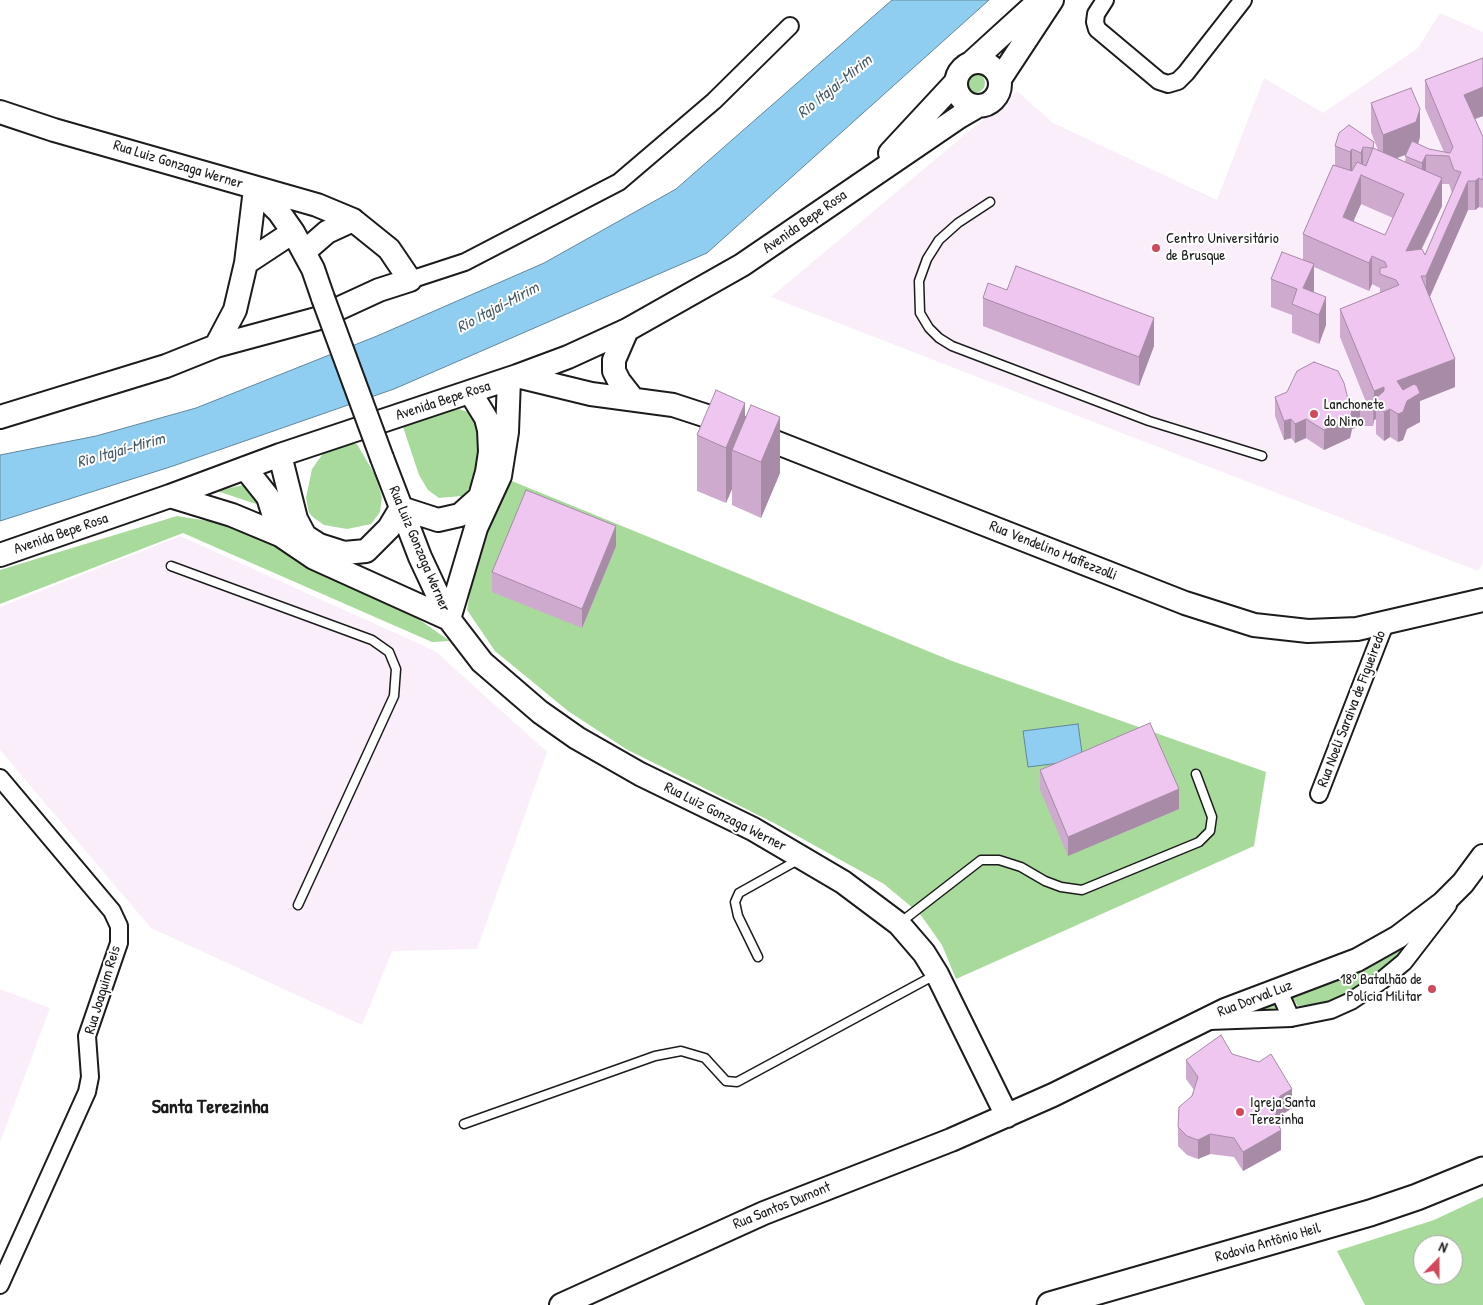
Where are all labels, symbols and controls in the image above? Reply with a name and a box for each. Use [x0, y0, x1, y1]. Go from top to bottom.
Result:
water label: Rio Itajaí-Mirim [794, 51, 876, 123]
street label: Rua Luiz Gonzaga Werner [111, 137, 245, 193]
street label: Avenida Bepe Rosa [759, 186, 851, 258]
place label: Centro Universitário de Brusque [1166, 230, 1279, 265]
marker: Centro Universitário de Brusque [1150, 242, 1162, 254]
water label: Rio Itajaí-Mirim [454, 278, 542, 338]
street label: Avenida Bepe Rosa [393, 377, 493, 425]
place label: Lanchonete do Nino [1324, 396, 1384, 431]
marker: Lanchonete do Nino [1308, 408, 1320, 420]
water label: Rio Itajaí-Mirim [75, 429, 167, 473]
street label: Rua Luiz Gonzaga Werner [384, 483, 454, 615]
street label: Avenida Bepe Rosa [11, 509, 111, 559]
street label: Rua Vendelino Maffezzolli [987, 517, 1119, 585]
street label: Rua Noeli Saraiva de Figueiredo [1314, 628, 1390, 790]
street label: Rua Luiz Gonzaga Werner [661, 778, 789, 856]
street label: Rua Joaquim Reis [81, 944, 125, 1036]
place label: 18º Batalhão de Polícia Militar [1340, 971, 1422, 1006]
street label: Rua Dorval Luz [1215, 977, 1295, 1021]
marker: 18º Batalhão de Polícia Militar [1426, 983, 1438, 995]
place label: Igreja Santa Terezinha [1250, 1094, 1315, 1129]
district label: Santa Terezinha [152, 1096, 268, 1120]
marker: Igreja Santa Terezinha [1234, 1106, 1246, 1118]
street label: Rua Santos Dumont [731, 1178, 833, 1234]
street label: Rodovia Antônio Heil [1213, 1219, 1323, 1267]
north arrow [1413, 1235, 1463, 1285]
text: N [1436, 1236, 1450, 1257]

